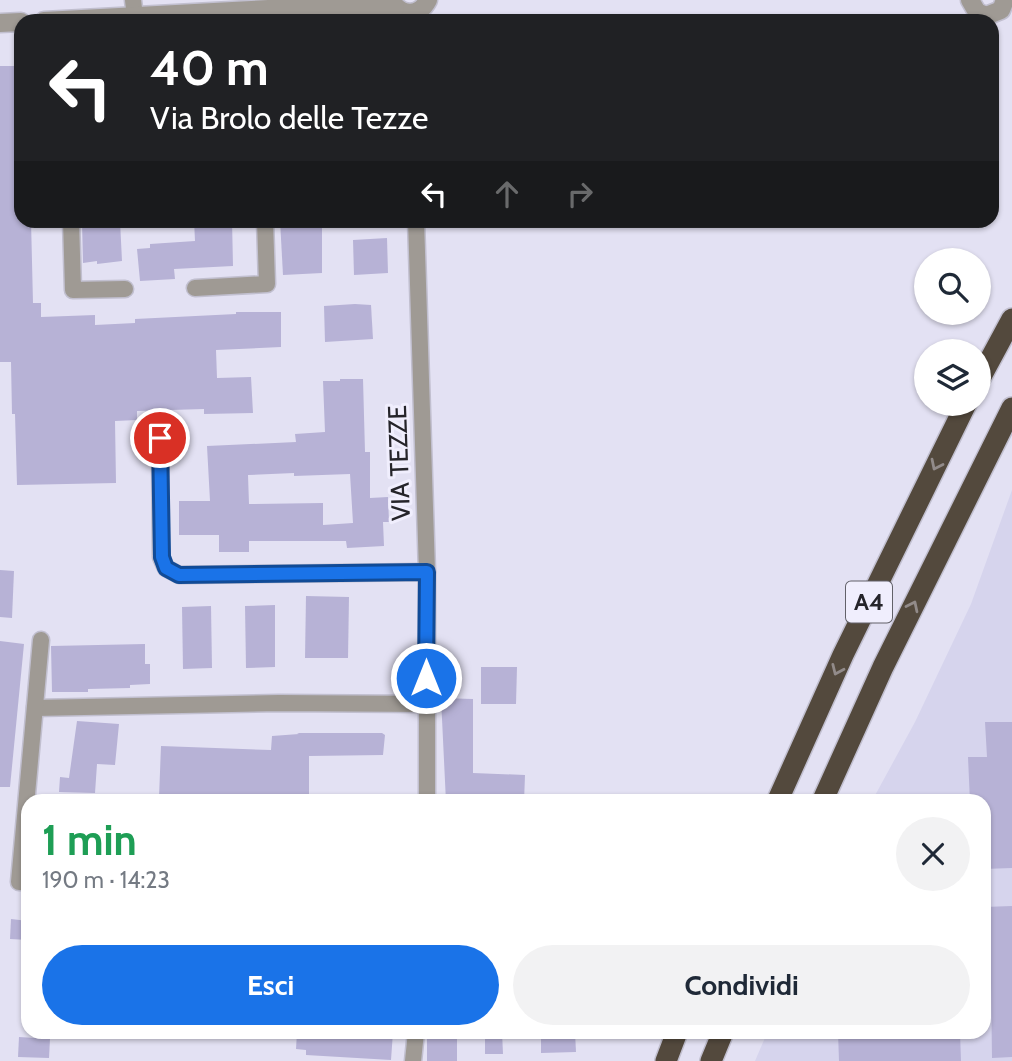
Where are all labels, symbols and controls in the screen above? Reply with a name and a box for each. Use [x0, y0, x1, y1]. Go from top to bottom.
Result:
text: 40 m [150, 38, 269, 97]
icon: left [35, 42, 126, 133]
text: Via Brolo delle Tezze [150, 98, 428, 137]
icon: left [415, 175, 453, 213]
icon: ahead [488, 175, 526, 213]
icon: right [561, 175, 599, 213]
map controls [914, 248, 991, 416]
button: search [914, 248, 991, 325]
button: layers [914, 339, 991, 416]
street label: VIA TEZZE [381, 405, 417, 521]
pin [130, 408, 190, 468]
icon: arrive [141, 419, 179, 457]
one-way arrow [930, 458, 944, 470]
road number: A4 [846, 582, 892, 622]
one-way arrow [904, 601, 918, 613]
position arrow [389, 641, 463, 715]
one-way arrow [831, 663, 845, 675]
text: 1 min [42, 814, 137, 866]
button: close [896, 817, 970, 891]
text: 190 m · 14:23 [42, 866, 170, 894]
button: Esci [42, 945, 499, 1025]
button: Condividi [513, 945, 970, 1025]

